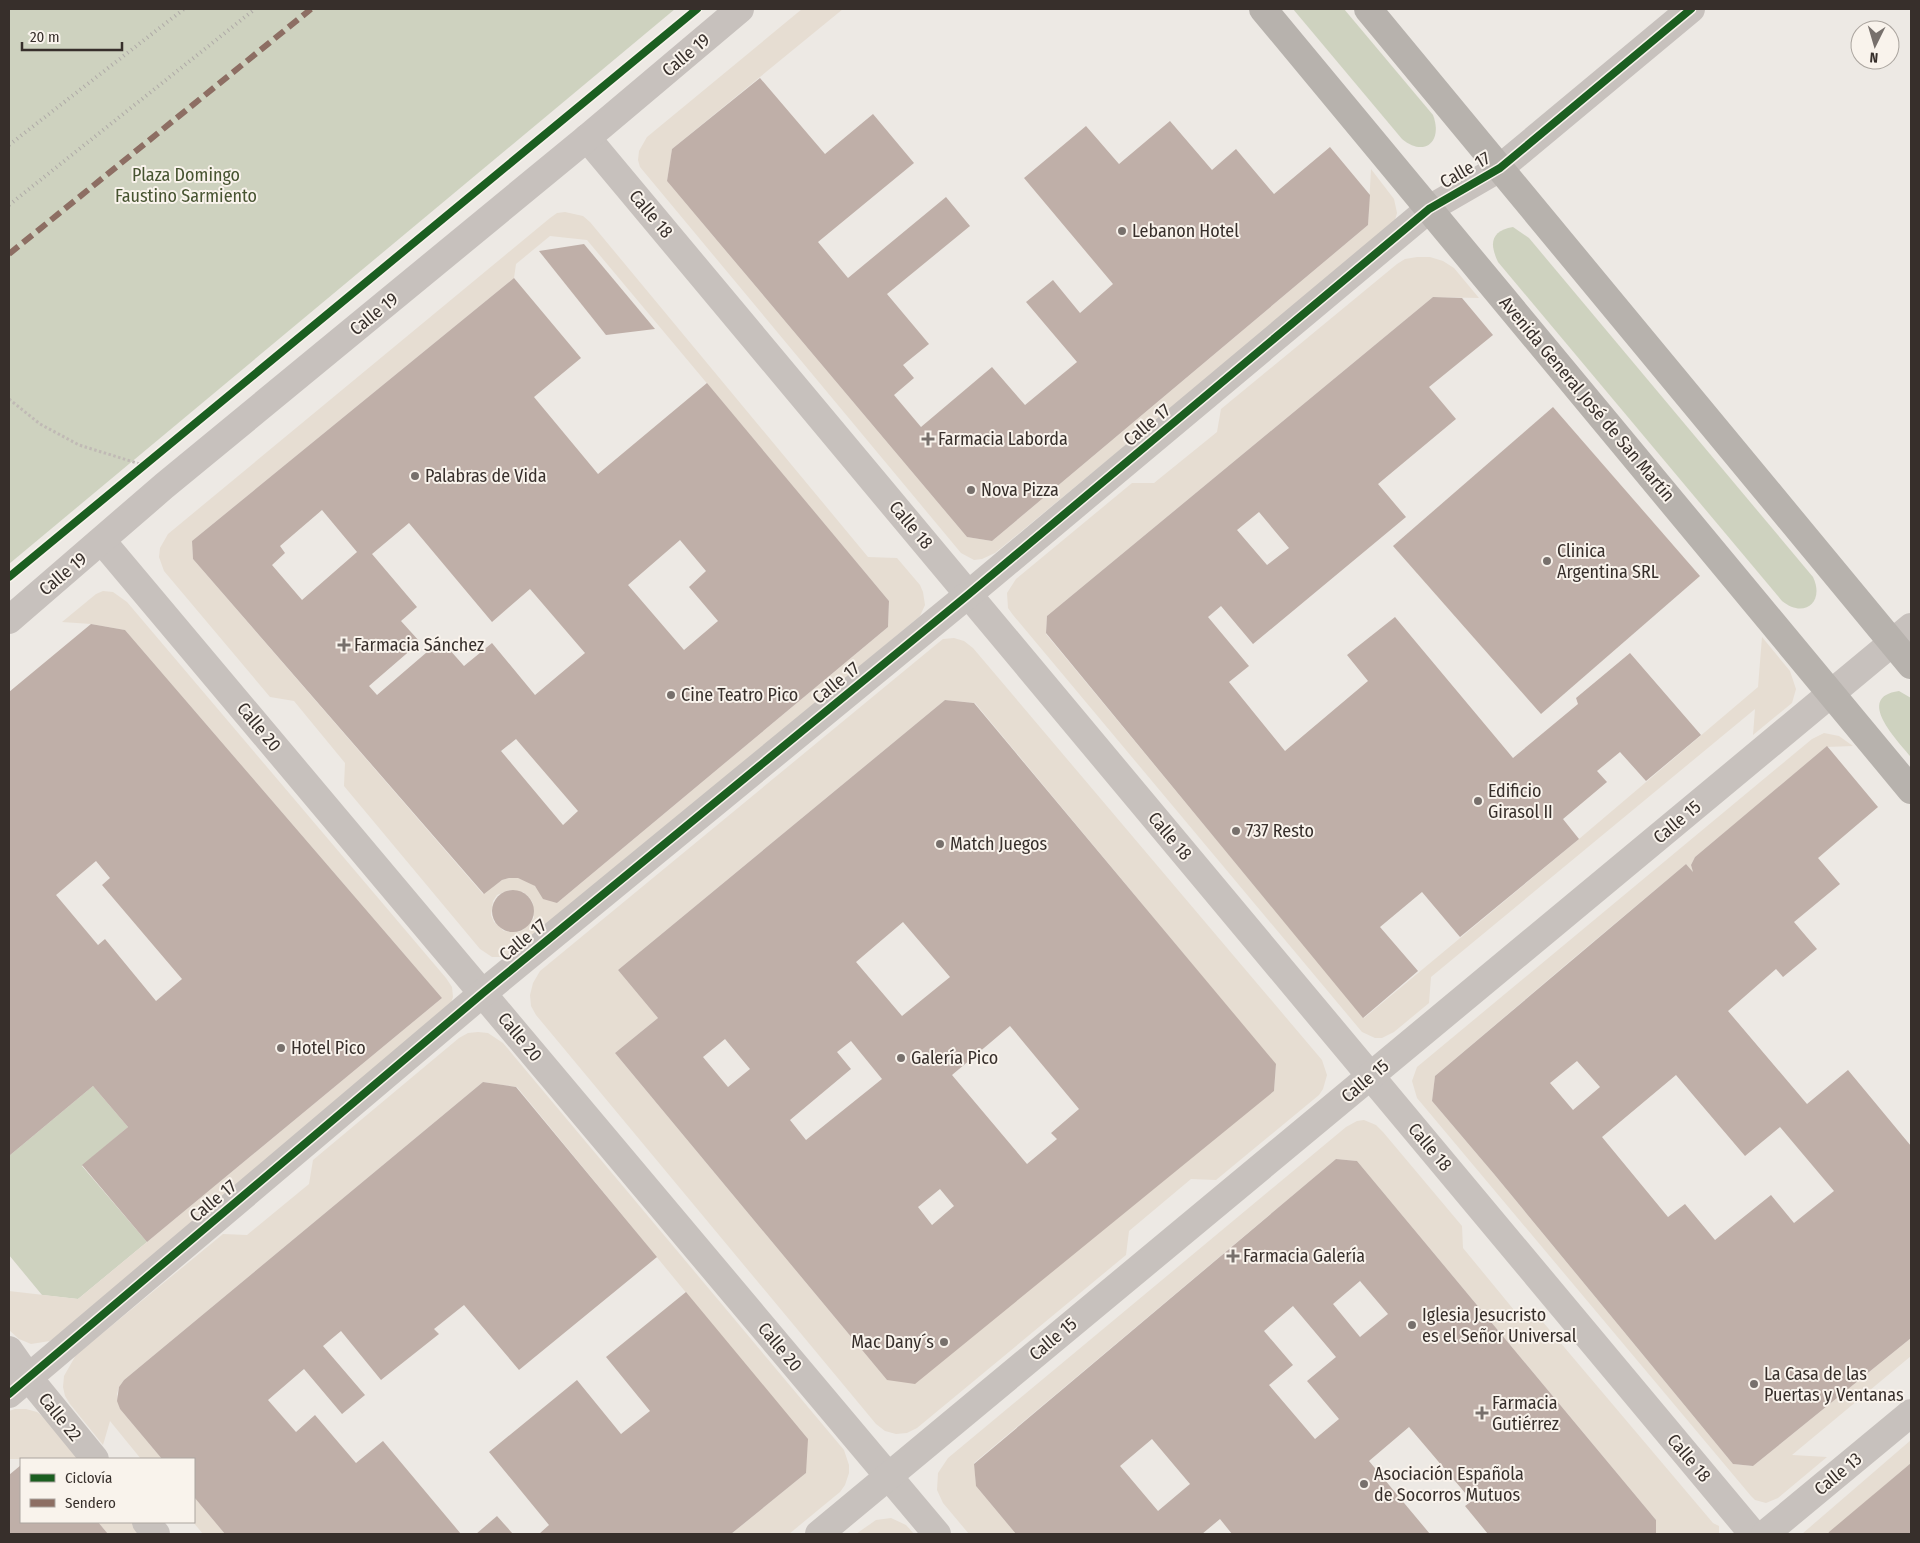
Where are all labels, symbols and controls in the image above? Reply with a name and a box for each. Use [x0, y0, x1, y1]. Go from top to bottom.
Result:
scale bar [22, 20, 122, 52]
north arrow [1850, 20, 1900, 70]
text: 20 m [30, 28, 60, 46]
street label: Calle 19 [658, 29, 714, 81]
text: N [1869, 49, 1879, 66]
street label: Calle 17 [1436, 147, 1494, 193]
park label: Plaza Domingo Faustino Sarmiento [115, 164, 257, 207]
street label: Calle 18 [625, 185, 677, 243]
place label: Lebanon Hotel [1132, 220, 1239, 242]
marker: Lebanon Hotel [1116, 225, 1128, 237]
street label: Calle 19 [345, 288, 403, 340]
street label: Avenida General José de San Martín [1495, 292, 1679, 506]
street label: Calle 17 [1119, 399, 1175, 451]
place label: Farmacia Laborda [938, 428, 1068, 450]
marker: Farmacia Laborda [922, 433, 934, 445]
place label: Palabras de Vida [425, 465, 547, 487]
marker: Palabras de Vida [409, 470, 421, 482]
place label: Nova Pizza [981, 479, 1059, 501]
marker: Nova Pizza [965, 484, 977, 496]
street label: Calle 18 [885, 496, 937, 554]
place label: Clinica Argentina SRL [1557, 540, 1659, 583]
street label: Calle 19 [35, 548, 91, 600]
marker: Clinica Argentina SRL [1541, 555, 1553, 567]
place label: Farmacia Sánchez [354, 634, 484, 656]
marker: Farmacia Sánchez [338, 639, 350, 651]
street label: Calle 17 [808, 657, 864, 709]
place label: Cine Teatro Pico [681, 684, 798, 706]
marker: Cine Teatro Pico [665, 689, 677, 701]
street label: Calle 20 [232, 698, 286, 756]
place label: Edificio Girasol II [1488, 780, 1553, 823]
marker: Edificio Girasol II [1472, 795, 1484, 807]
street label: Calle 15 [1649, 796, 1705, 848]
street label: Calle 18 [1144, 807, 1196, 865]
place label: 737 Resto [1246, 820, 1314, 842]
marker: 737 Resto [1230, 825, 1242, 837]
place label: Match Juegos [950, 833, 1048, 855]
marker: Match Juegos [934, 838, 946, 850]
street label: Calle 17 [495, 914, 551, 966]
street label: Calle 20 [493, 1008, 547, 1066]
place label: Hotel Pico [291, 1037, 366, 1059]
marker: Hotel Pico [275, 1042, 287, 1054]
place label: Galería Pico [911, 1047, 998, 1069]
marker: Galería Pico [895, 1052, 907, 1064]
street label: Calle 15 [1337, 1055, 1393, 1107]
street label: Calle 18 [1404, 1118, 1456, 1176]
street label: Calle 17 [185, 1175, 241, 1227]
place label: Farmacia Galería [1243, 1245, 1365, 1267]
marker: Farmacia Galería [1227, 1250, 1239, 1262]
place label: Iglesia Jesucristo es el Señor Universal [1422, 1304, 1577, 1347]
street label: Calle 15 [1025, 1313, 1081, 1365]
street label: Calle 20 [753, 1318, 807, 1376]
marker: Iglesia Jesucristo es el Señor Universal [1406, 1319, 1418, 1331]
place label: Mac Dany´s [851, 1331, 934, 1353]
marker: Mac Dany´s [938, 1336, 950, 1348]
place label: La Casa de las Puertas y Ventanas [1764, 1363, 1904, 1406]
marker: La Casa de las Puertas y Ventanas [1748, 1378, 1760, 1390]
street label: Calle 22 [34, 1388, 86, 1446]
place label: Farmacia Gutiérrez [1492, 1392, 1559, 1435]
marker: Farmacia Gutiérrez [1476, 1407, 1488, 1419]
street label: Calle 18 [1663, 1429, 1715, 1487]
street label: Calle 13 [1810, 1448, 1866, 1500]
legend [20, 1458, 195, 1523]
place label: Asociación Española de Socorros Mutuos [1374, 1463, 1524, 1506]
text: Ciclovía [65, 1469, 112, 1487]
marker: Asociación Española de Socorros Mutuos [1358, 1478, 1370, 1490]
text: Sendero [65, 1494, 116, 1512]

